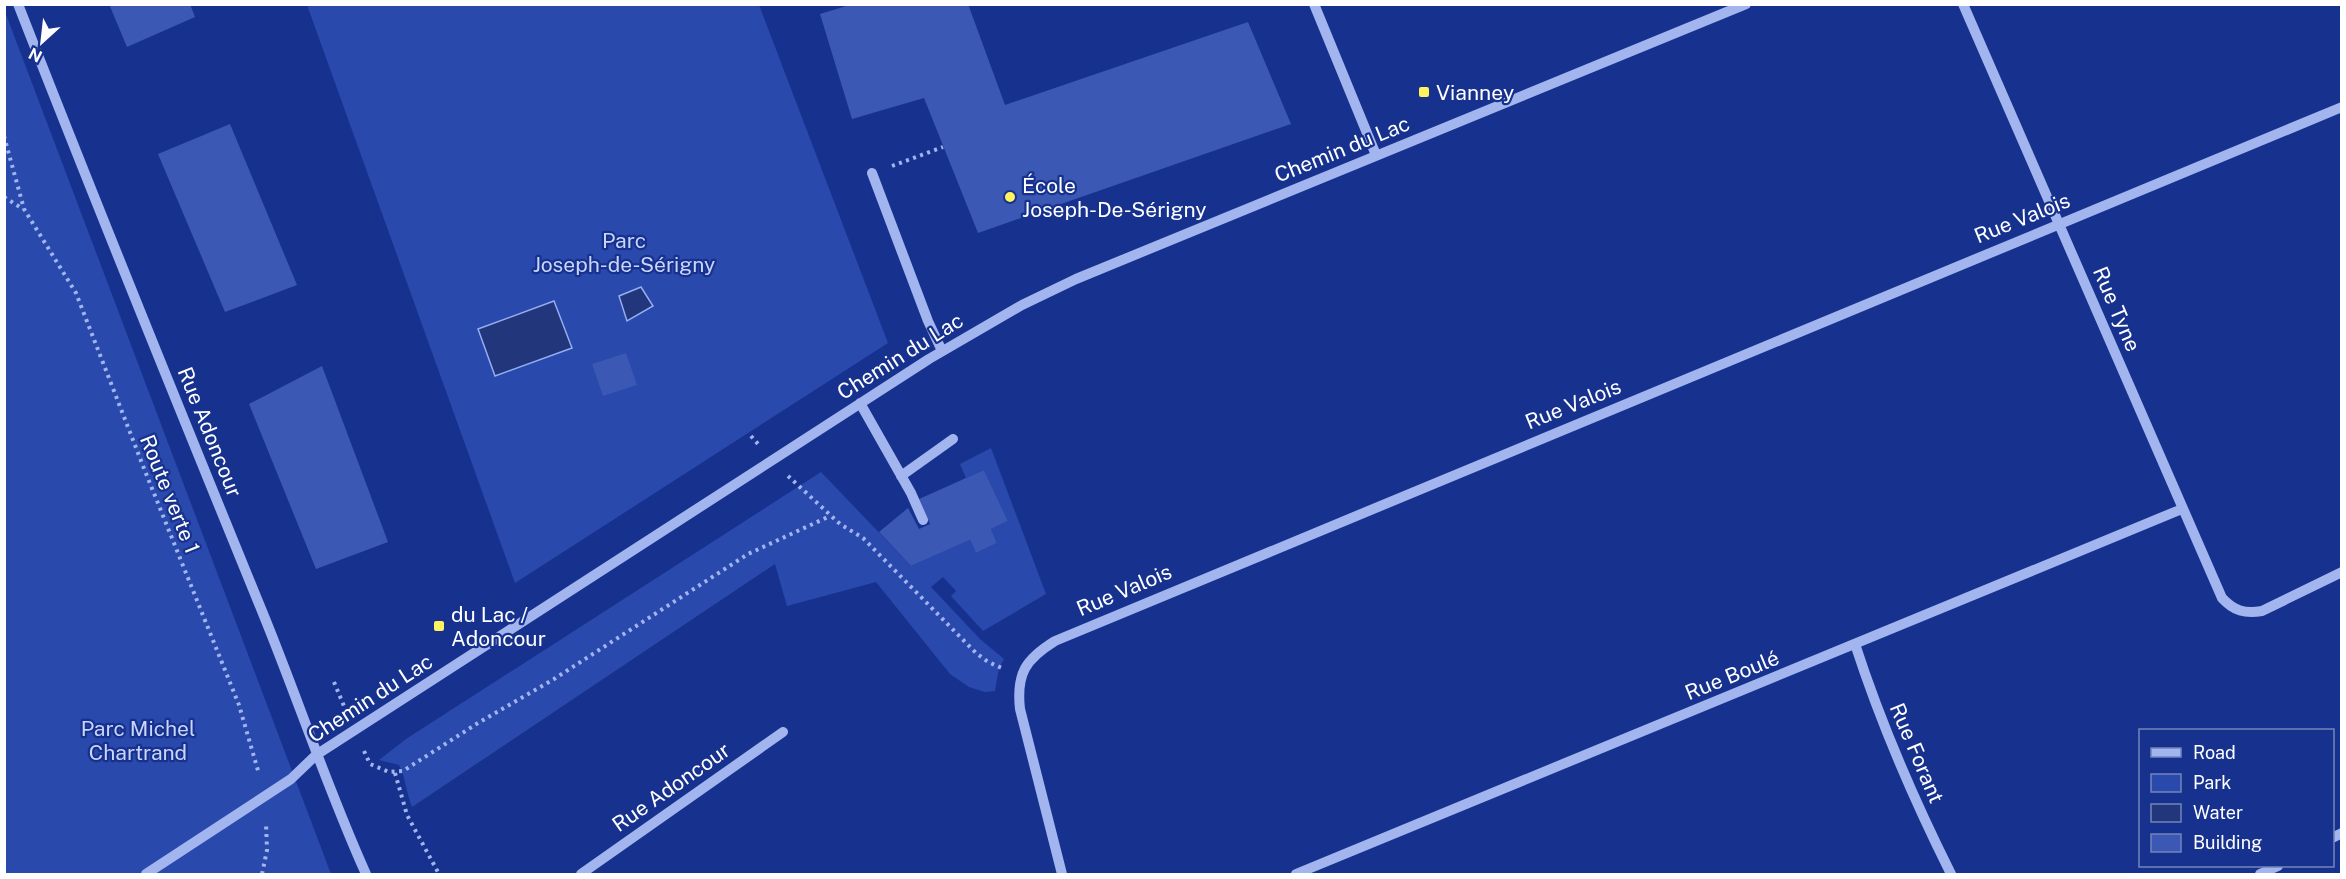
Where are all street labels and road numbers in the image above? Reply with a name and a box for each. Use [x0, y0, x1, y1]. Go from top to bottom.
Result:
street label: Chemin du Lac [1271, 111, 1413, 187]
street label: Rue Valois [1971, 188, 2073, 248]
street label: Rue Tyne [2088, 263, 2146, 355]
street label: Chemin du Lac [833, 307, 967, 405]
street label: Rue Adoncour [173, 363, 247, 501]
street label: Rue Valois [1522, 374, 1624, 434]
street label: Route verte 1 [135, 431, 205, 557]
street label: Rue Valois [1073, 559, 1175, 621]
street label: Rue Boulé [1681, 645, 1783, 705]
street label: Chemin du Lac [303, 648, 437, 748]
street label: Rue Forant [1885, 699, 1949, 807]
street label: Rue Adoncour [607, 737, 735, 837]

